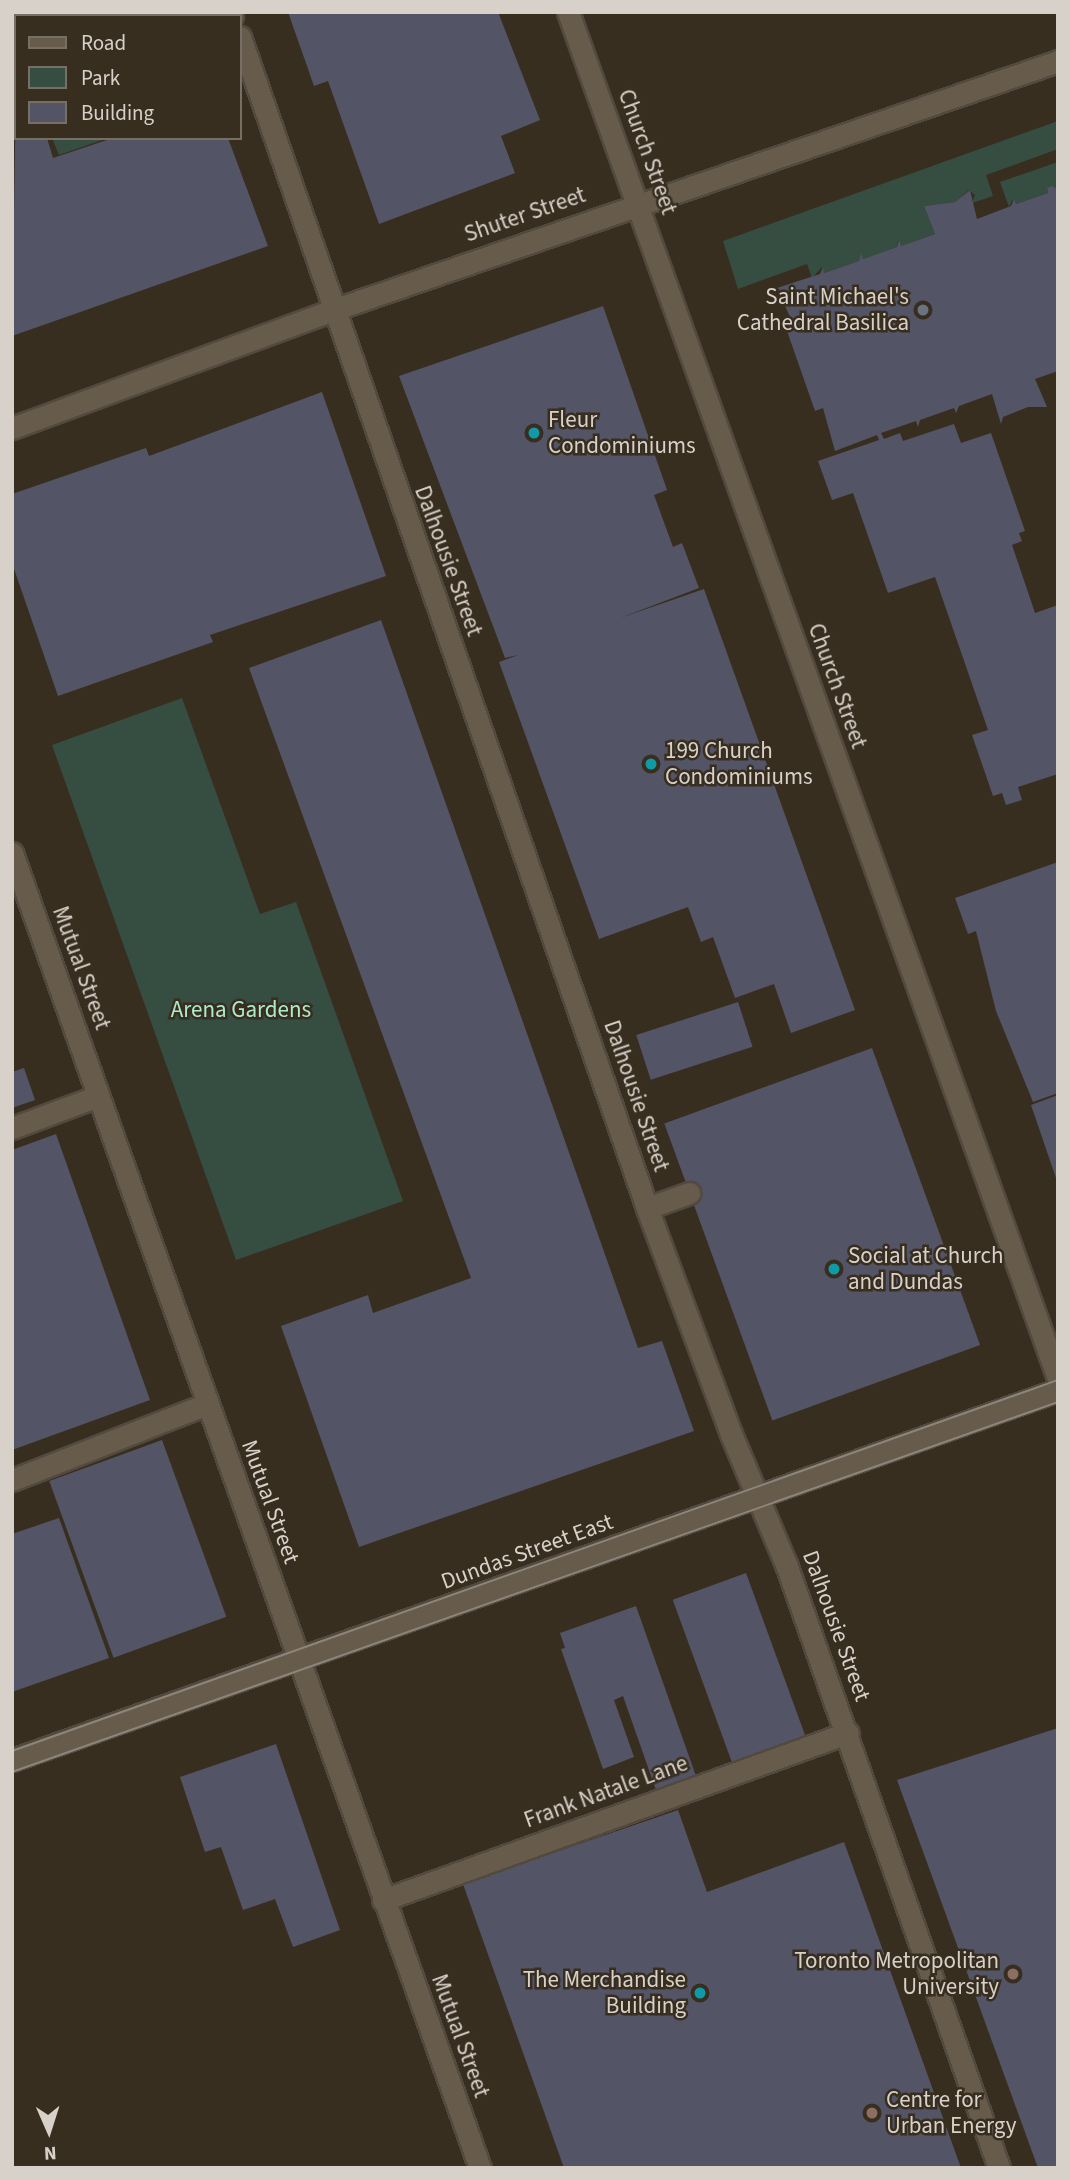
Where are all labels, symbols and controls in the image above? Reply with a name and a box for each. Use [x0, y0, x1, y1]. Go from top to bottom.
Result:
legend [14, 14, 242, 140]
text: Road [81, 28, 126, 58]
text: Park [81, 63, 120, 93]
street label: Church Street [612, 86, 682, 218]
text: Building [81, 98, 154, 128]
street label: Shuter Street [461, 181, 589, 249]
place label: Saint Michael's Cathedral Basilica [737, 283, 909, 337]
marker: Saint Michael's Cathedral Basilica [915, 302, 931, 318]
place label: Fleur Condominiums [548, 406, 696, 460]
marker: Fleur Condominiums [526, 425, 542, 441]
street label: Dalhousie Street [408, 482, 488, 640]
street label: Church Street [802, 620, 872, 752]
place label: 199 Church Condominiums [665, 737, 813, 791]
marker: 199 Church Condominiums [643, 756, 659, 772]
street label: Mutual Street [46, 903, 116, 1033]
park label: Arena Gardens [171, 996, 311, 1024]
street label: Dalhousie Street [597, 1017, 675, 1175]
place label: Social at Church and Dundas [848, 1242, 1004, 1296]
marker: Social at Church and Dundas [826, 1261, 842, 1277]
street label: Mutual Street [235, 1437, 305, 1567]
street label: Dundas Street East [437, 1508, 617, 1596]
street label: Dalhousie Street [796, 1547, 876, 1705]
street label: Frank Natale Lane [520, 1750, 692, 1834]
place label: Toronto Metropolitan University [794, 1947, 999, 2001]
place label: The Merchandise Building [523, 1966, 686, 2020]
marker: Toronto Metropolitan University [1005, 1966, 1021, 1982]
street label: Mutual Street [425, 1971, 495, 2101]
marker: The Merchandise Building [692, 1985, 708, 2001]
place label: Centre for Urban Energy [886, 2086, 1017, 2140]
north arrow [14, 2096, 84, 2166]
marker: Centre for Urban Energy [864, 2105, 880, 2121]
text: N [43, 2139, 57, 2166]

